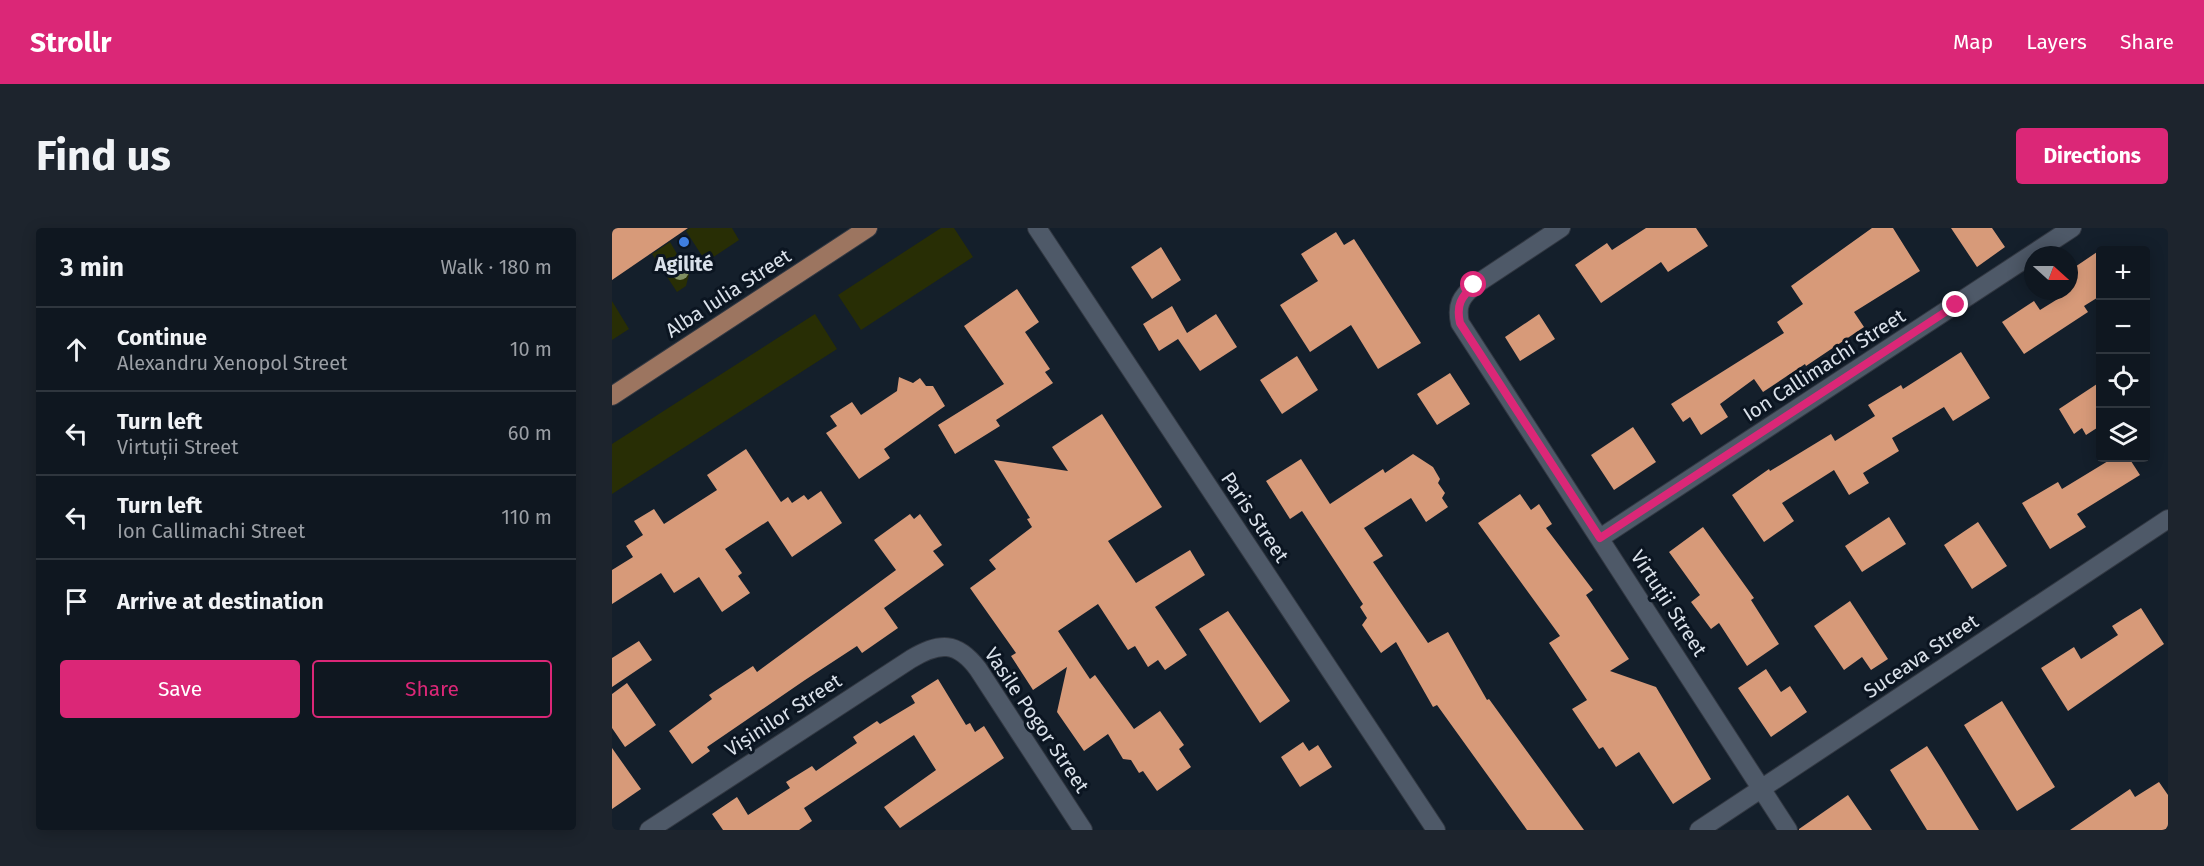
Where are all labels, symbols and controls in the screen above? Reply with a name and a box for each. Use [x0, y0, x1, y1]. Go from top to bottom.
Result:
text: Strollr [30, 26, 111, 59]
text: Map [1953, 29, 1993, 55]
text: Layers [2026, 29, 2087, 55]
text: Share [2120, 29, 2174, 55]
button: Directions [2016, 128, 2168, 184]
text: Find us [36, 131, 171, 181]
marker: Agilité [677, 235, 691, 249]
street label: Alba Iulia Street [661, 243, 796, 342]
north arrow [2024, 246, 2078, 300]
map controls [2096, 246, 2150, 462]
button: + [2096, 246, 2150, 300]
text: 3 min [60, 252, 124, 283]
place label: Agilité [654, 252, 713, 276]
text: Walk · 180 m [441, 255, 552, 279]
route start [1460, 271, 1486, 297]
route end [1942, 291, 1968, 317]
button: − [2096, 300, 2150, 354]
street label: Ion Callimachi Street [1739, 303, 1910, 426]
text: Continue [117, 324, 207, 351]
icon: ahead [60, 333, 93, 366]
text: 10 m [510, 337, 552, 361]
text: Alexandru Xenopol Street [117, 351, 347, 375]
button: locate [2096, 354, 2150, 408]
text: Turn left [117, 408, 202, 435]
button: layers [2096, 408, 2150, 462]
icon: left [60, 417, 93, 450]
text: 60 m [508, 421, 552, 445]
text: Virtuții Street [117, 435, 238, 459]
street label: Paris Street [1216, 467, 1294, 567]
text: Turn left [117, 492, 202, 519]
icon: left [60, 501, 93, 534]
text: 110 m [501, 505, 552, 529]
text: Ion Callimachi Street [117, 519, 305, 543]
street label: Virtuții Street [1625, 546, 1713, 662]
icon: arrive [60, 585, 93, 618]
text: Arrive at destination [117, 588, 324, 615]
street label: Suceava Street [1859, 608, 1983, 703]
street label: Vasile Pogor Street [980, 643, 1095, 798]
button: Save [60, 660, 300, 718]
button: Share [312, 660, 552, 718]
street label: Vișinilor Street [720, 668, 847, 762]

